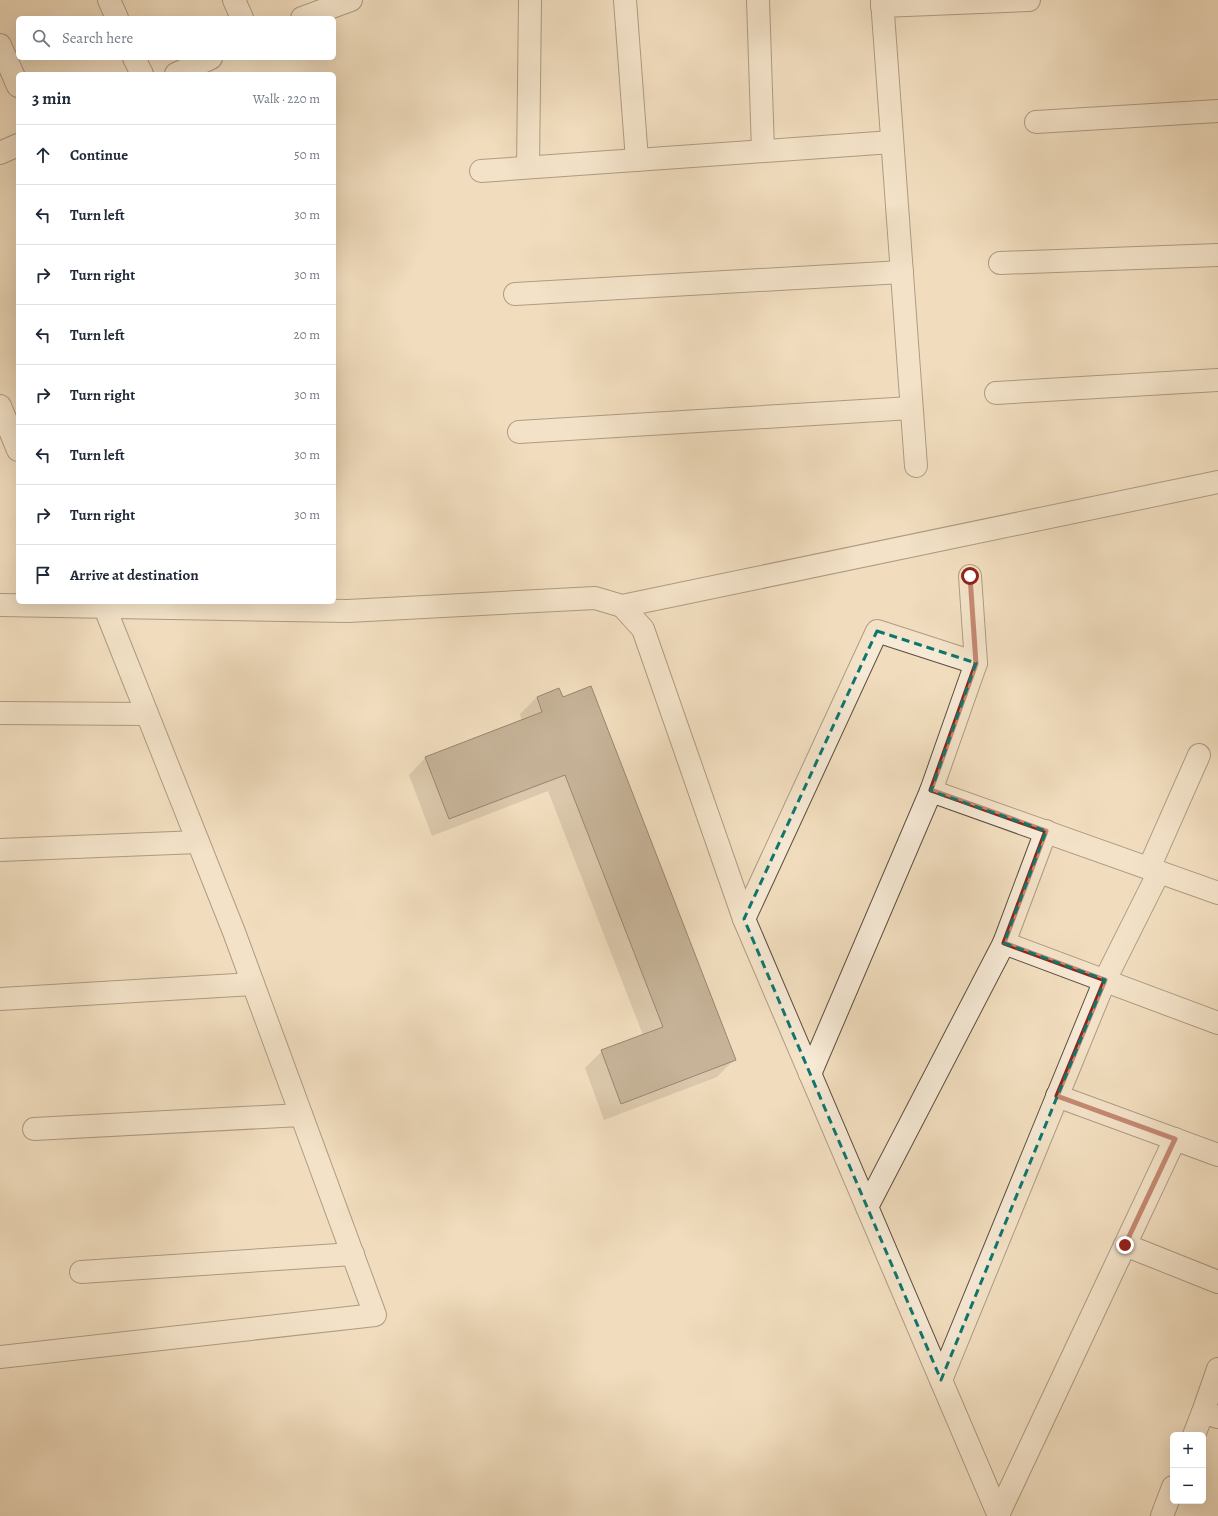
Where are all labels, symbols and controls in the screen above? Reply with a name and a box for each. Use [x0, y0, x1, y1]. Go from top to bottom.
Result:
search box [16, 16, 336, 60]
icon: search [30, 27, 52, 49]
text: Search here [62, 28, 133, 48]
text: 3 min [32, 87, 71, 110]
text: Walk · 220 m [253, 90, 320, 107]
icon: ahead [32, 144, 54, 166]
text: Continue [70, 145, 128, 165]
text: 50 m [294, 146, 320, 163]
icon: left [32, 204, 54, 226]
text: Turn left [70, 205, 125, 225]
text: 30 m [294, 206, 320, 223]
icon: right [32, 264, 54, 286]
text: Turn right [70, 265, 135, 285]
text: 30 m [294, 266, 320, 283]
icon: left [32, 324, 54, 346]
text: Turn left [70, 325, 125, 345]
text: 20 m [294, 326, 320, 343]
icon: right [32, 384, 54, 406]
text: Turn right [70, 385, 135, 405]
text: 30 m [294, 386, 320, 403]
icon: left [32, 444, 54, 466]
text: Turn left [70, 445, 125, 465]
text: 30 m [294, 446, 320, 463]
icon: right [32, 504, 54, 526]
text: Turn right [70, 505, 135, 525]
text: 30 m [294, 506, 320, 523]
icon: arrive [32, 564, 54, 586]
text: Arrive at destination [70, 565, 199, 585]
route start [961, 567, 979, 585]
route end [1116, 1236, 1134, 1254]
map controls [1170, 1432, 1206, 1504]
button: + [1170, 1432, 1206, 1468]
button: − [1170, 1468, 1206, 1504]

